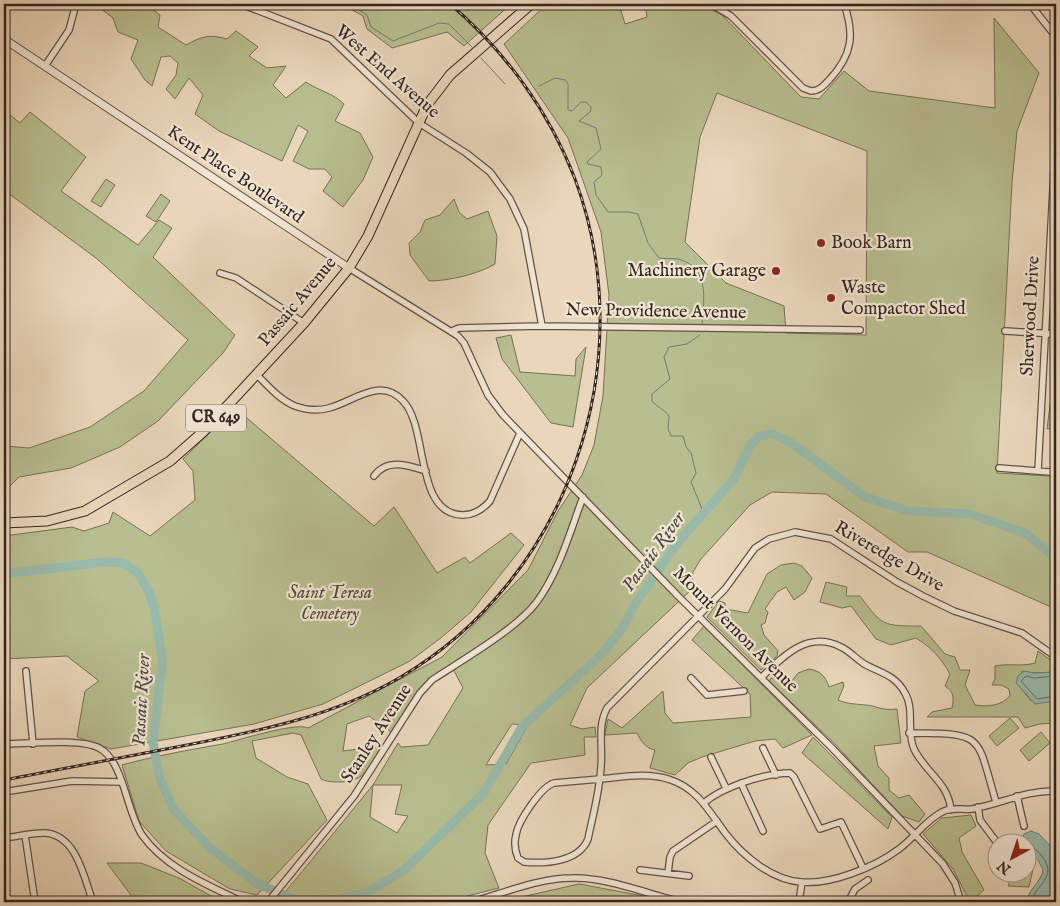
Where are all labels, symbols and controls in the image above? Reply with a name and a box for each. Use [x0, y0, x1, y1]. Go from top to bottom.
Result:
street label: West End Avenue [330, 20, 444, 124]
street label: Kent Place Boulevard [162, 121, 308, 229]
place label: Book Barn [831, 232, 912, 255]
marker: Book Barn [815, 237, 827, 249]
street label: Passaic Avenue [254, 253, 342, 351]
street label: Sherwood Drive [1016, 255, 1046, 377]
place label: Machinery Garage [627, 260, 766, 283]
marker: Machinery Garage [770, 265, 782, 277]
place label: Waste Compactor Shed [841, 277, 966, 321]
marker: Waste Compactor Shed [825, 292, 837, 304]
street label: New Providence Avenue [565, 299, 747, 325]
road number: CR 649 [186, 404, 246, 432]
water label: Passaic River [617, 506, 692, 597]
street label: Riveredge Drive [830, 516, 948, 598]
street label: Mount Vernon Avenue [667, 562, 803, 698]
park label: Saint Teresa Cemetery [288, 582, 372, 626]
water label: Passaic River [128, 652, 156, 747]
street label: Stanley Avenue [336, 680, 418, 788]
north arrow [988, 834, 1038, 884]
text: N [994, 856, 1015, 879]

